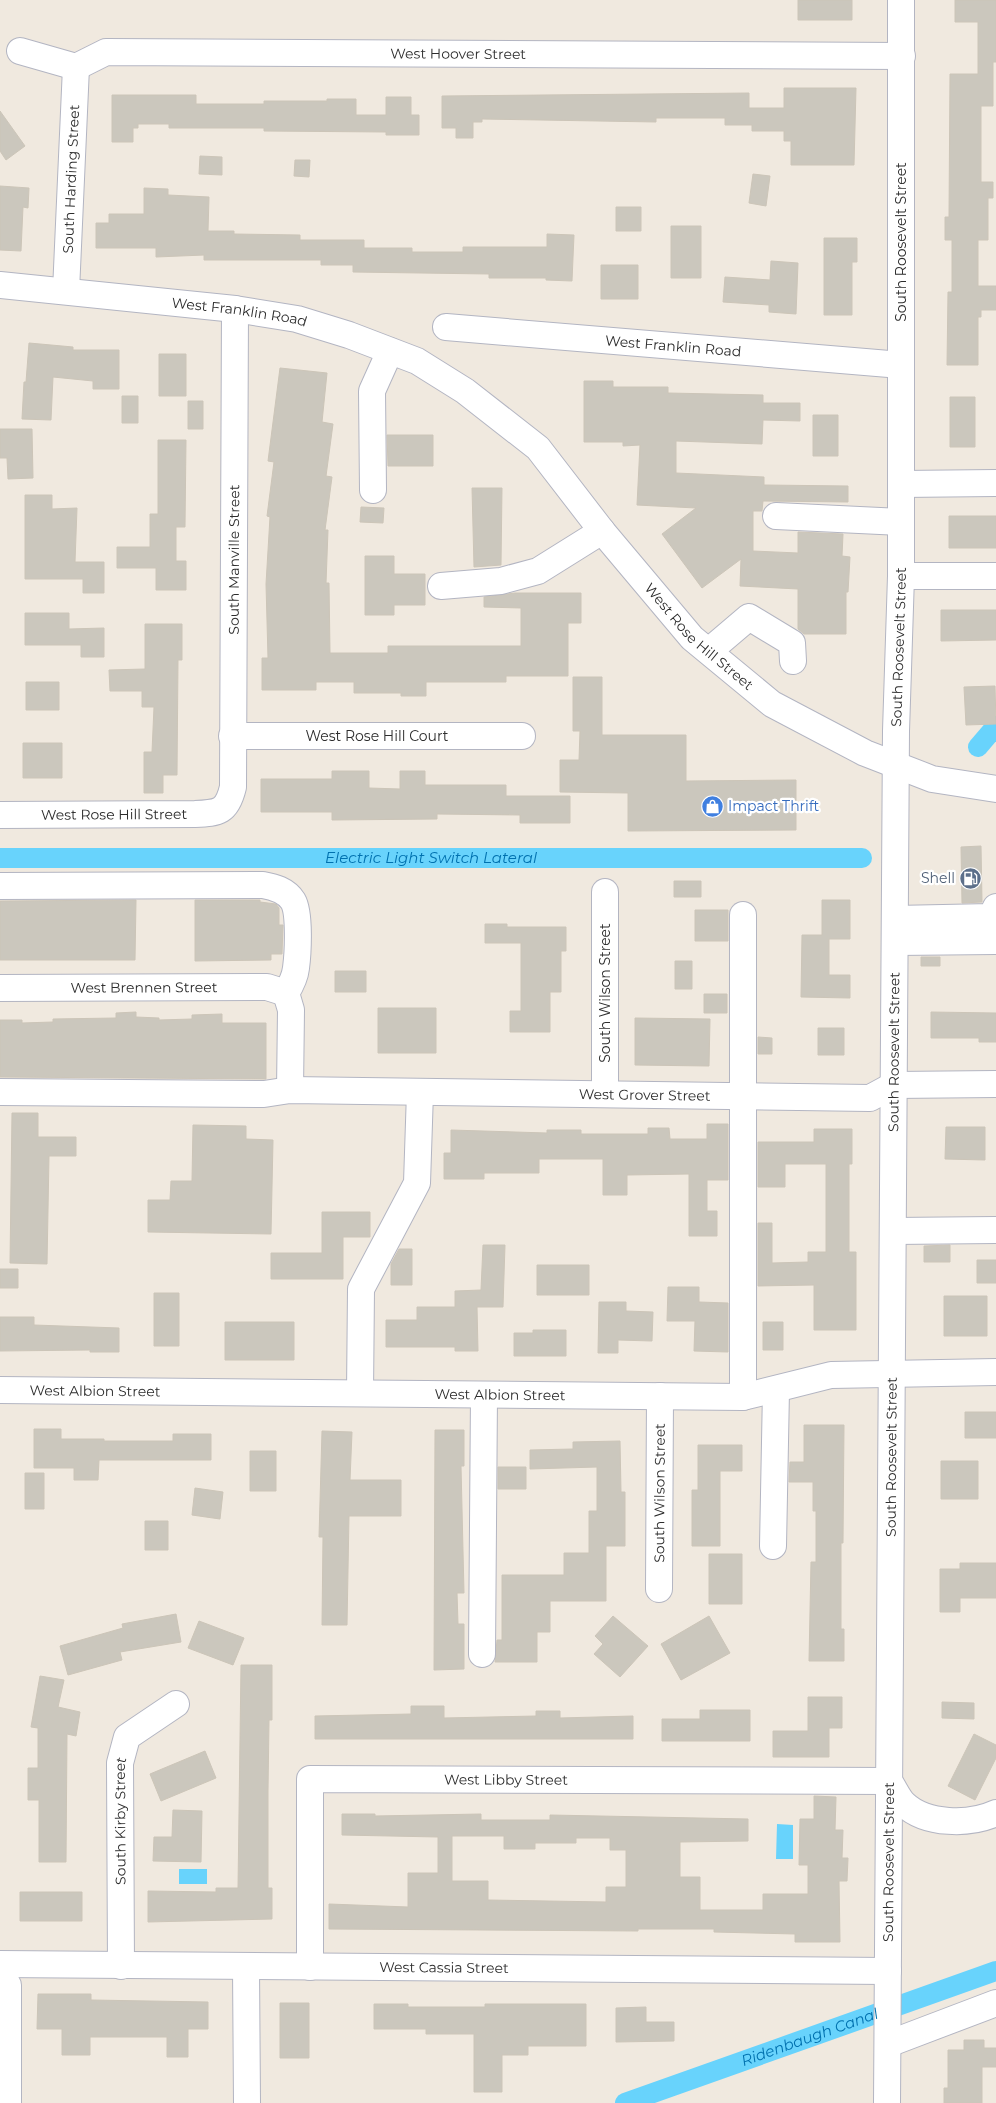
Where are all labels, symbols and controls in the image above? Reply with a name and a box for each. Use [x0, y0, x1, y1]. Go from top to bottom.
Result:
street label: West Hoover Street [390, 44, 526, 63]
street label: South Harding Street [59, 104, 83, 254]
street label: South Roosevelt Street [892, 162, 910, 322]
street label: West Franklin Road [171, 294, 310, 331]
street label: West Franklin Road [604, 331, 742, 361]
street label: South Manville Street [225, 484, 243, 635]
street label: South Roosevelt Street [887, 567, 910, 727]
street label: West Rose Hill Street [641, 579, 757, 694]
street label: West Rose Hill Court [305, 727, 449, 745]
shop icon: Impact Thrift [700, 794, 724, 818]
place label: Impact Thrift [728, 797, 820, 815]
street label: West Rose Hill Street [41, 805, 187, 824]
water label: Electric Light Switch Lateral [325, 848, 537, 867]
fuel station icon: Shell [959, 866, 983, 890]
place label: Shell [921, 869, 955, 887]
street label: South Wilson Street [596, 923, 614, 1063]
street label: South Roosevelt Street [884, 972, 903, 1132]
street label: West Brennen Street [71, 978, 218, 997]
street label: West Grover Street [579, 1085, 711, 1105]
street label: South Roosevelt Street [882, 1377, 901, 1537]
street label: West Albion Street [29, 1381, 161, 1401]
street label: West Albion Street [434, 1385, 566, 1404]
street label: South Wilson Street [650, 1423, 669, 1563]
street label: South Kirby Street [111, 1755, 130, 1885]
street label: West Libby Street [444, 1770, 568, 1789]
street label: South Roosevelt Street [879, 1782, 898, 1942]
street label: West Cassia Street [379, 1958, 509, 1977]
water label: Ridenbaugh Canal [738, 2004, 881, 2070]

